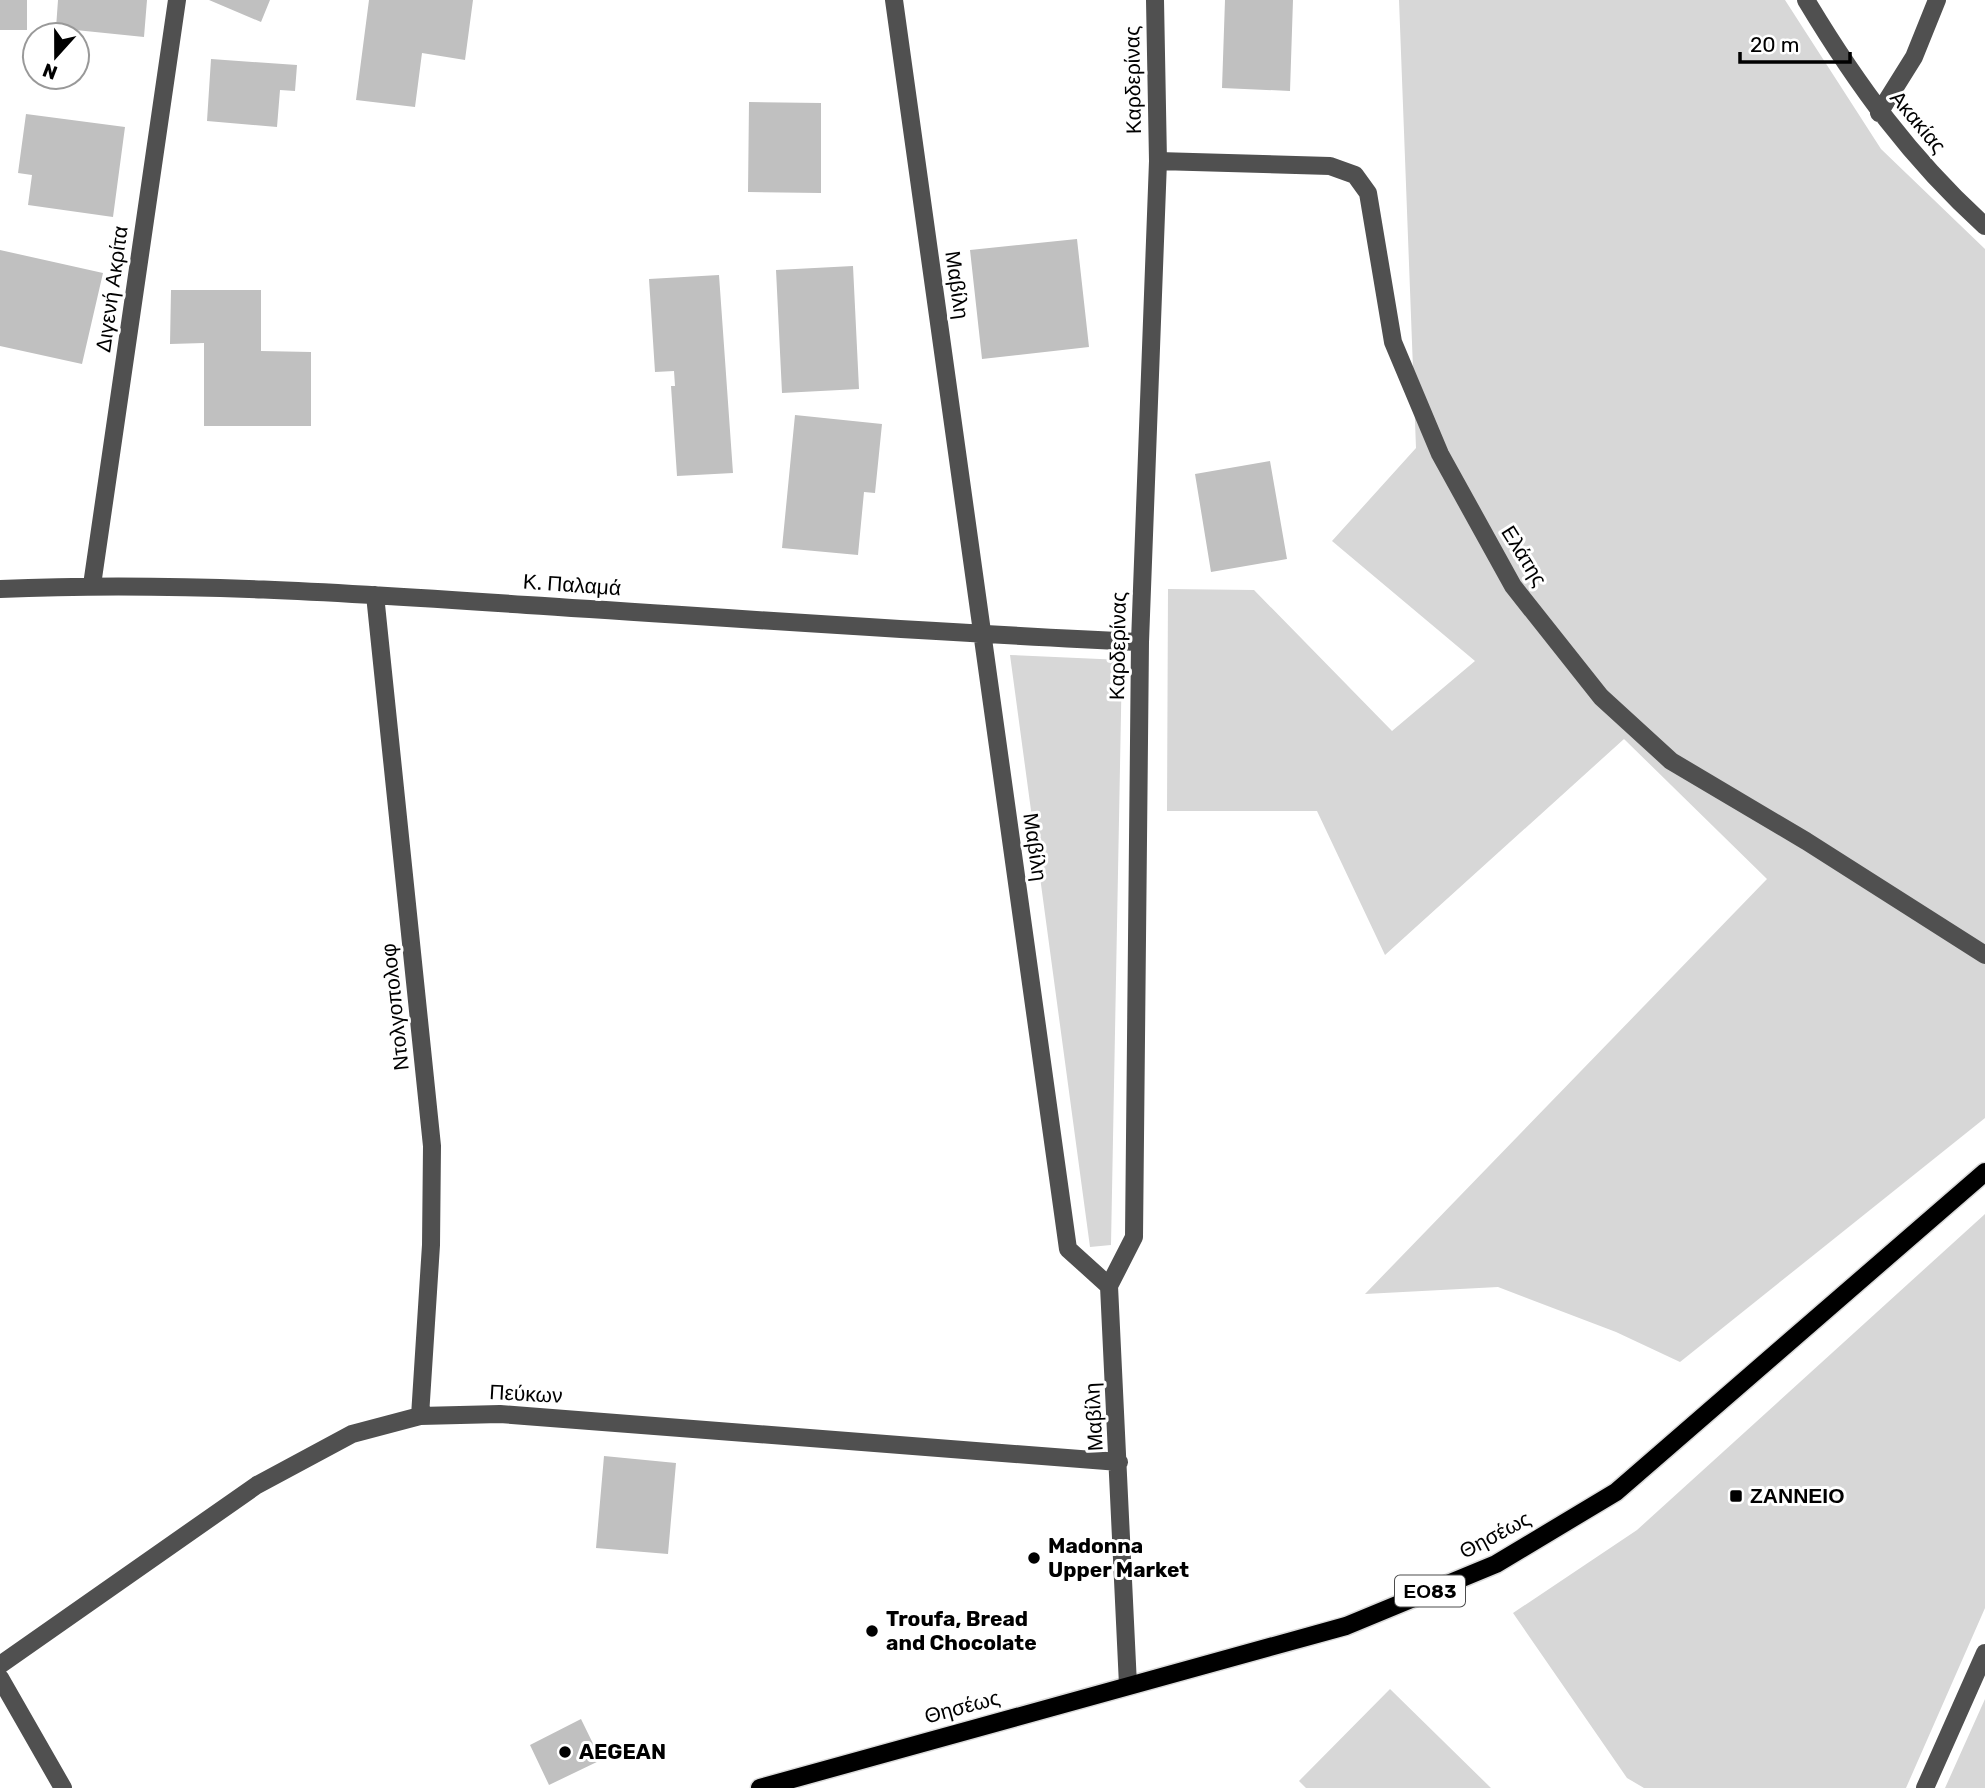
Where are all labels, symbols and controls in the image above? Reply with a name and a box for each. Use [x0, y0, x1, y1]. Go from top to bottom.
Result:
north arrow [21, 21, 91, 91]
scale bar [1740, 21, 1850, 65]
street label: Καρδερίνας [1119, 26, 1146, 134]
text: 20 m [1750, 32, 1799, 57]
text: N [40, 58, 61, 85]
street label: Ακακίας [1885, 85, 1952, 158]
street label: Διγενή Ακρίτα [90, 224, 133, 354]
street label: Μαβίλη [940, 249, 975, 321]
street label: Ελάτης [1496, 521, 1553, 591]
street label: Κ. Παλαμά [522, 569, 622, 600]
street label: Καρδερίνας [1104, 592, 1131, 700]
street label: Μαβίλη [1018, 811, 1053, 883]
street label: Ντολγοπολοφ [375, 942, 414, 1072]
street label: Πεύκων [489, 1379, 563, 1408]
street label: Μαβίλη [1079, 1382, 1108, 1452]
place label: ΖΑΝΝΕΙΟ [1750, 1483, 1845, 1508]
marker: ΖΑΝΝΕΙΟ [1728, 1488, 1744, 1504]
street label: Θησέως [1455, 1505, 1535, 1564]
place label: Madonna Upper Market [1048, 1533, 1189, 1582]
marker: Madonna Upper Market [1026, 1550, 1042, 1566]
road number: ΕΟ83 [1395, 1576, 1465, 1606]
place label: Troufa, Bread and Chocolate [886, 1606, 1037, 1655]
marker: Troufa, Bread and Chocolate [864, 1623, 880, 1639]
street label: Θησέως [922, 1684, 1002, 1729]
place label: AEGEAN [579, 1739, 666, 1764]
marker: AEGEAN [557, 1744, 573, 1760]

